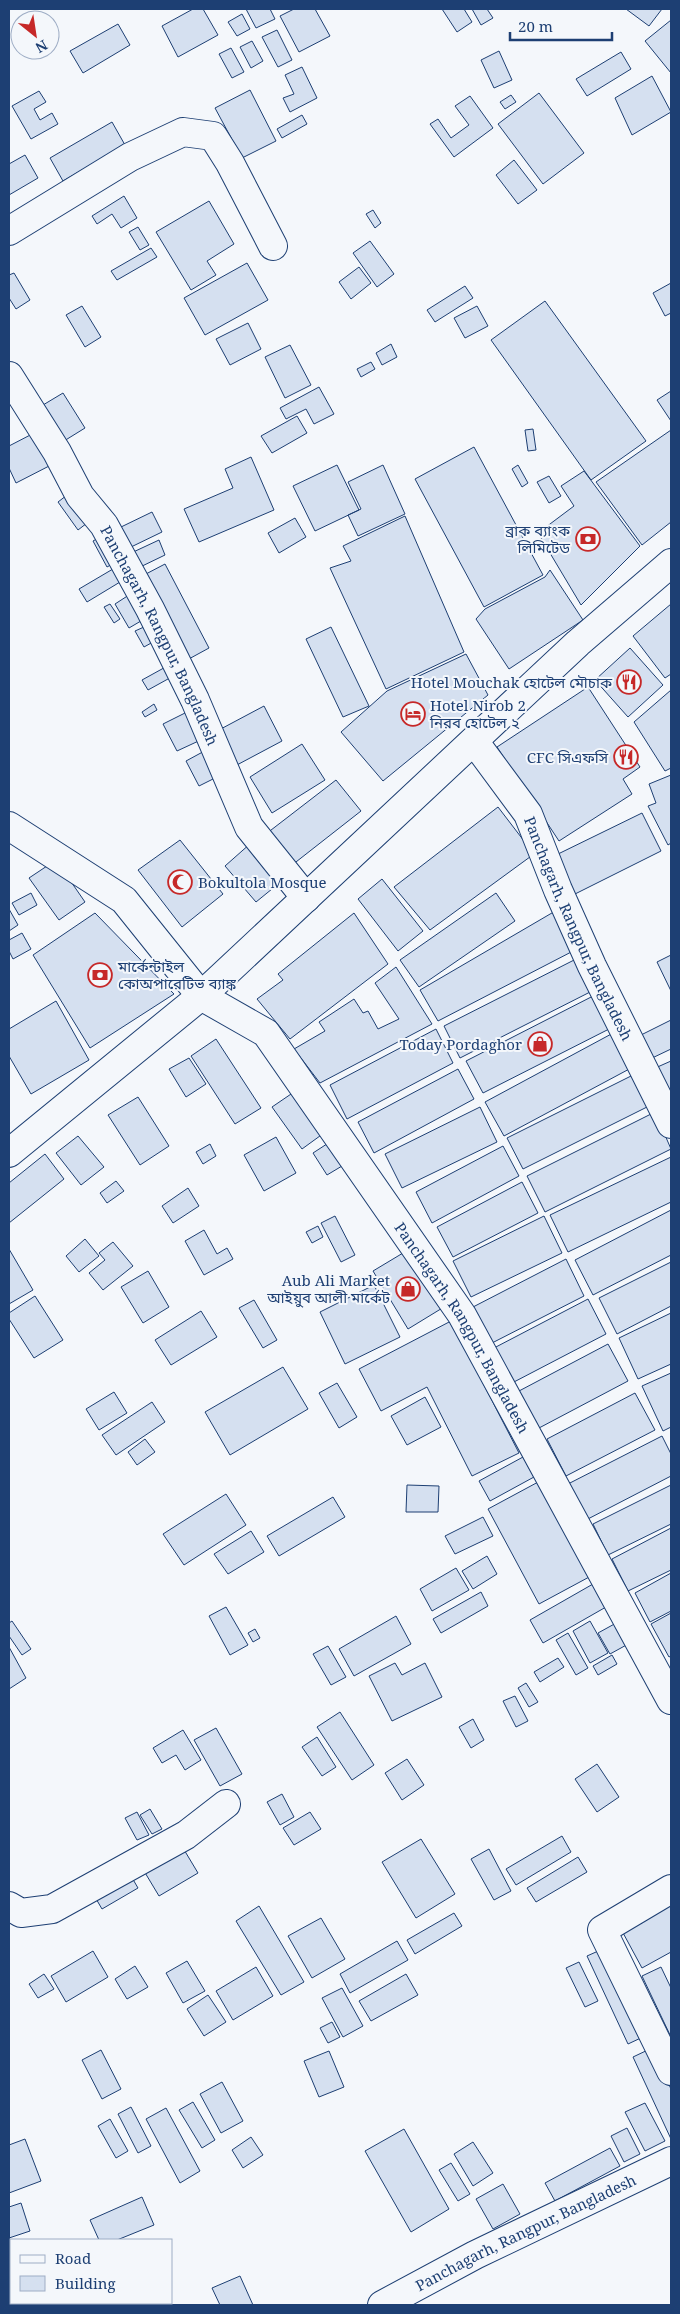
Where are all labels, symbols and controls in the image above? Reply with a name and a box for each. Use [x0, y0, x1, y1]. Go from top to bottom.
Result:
north arrow [10, 10, 60, 60]
scale bar [510, 10, 612, 42]
text: 20 m [518, 16, 553, 36]
text: N [32, 36, 51, 58]
place label: ব্রাক ব্যাংক লিমিটেড [505, 520, 571, 557]
street label: Panchagarh, Rangpur, Bangladesh [96, 522, 223, 749]
bank icon: ব্রাক ব্যাংক লিমিটেড [575, 526, 601, 552]
restaurant icon: Hotel Mouchak হোটেল মৌচাক [616, 669, 642, 695]
place label: Hotel Mouchak হোটেল মৌচাক [411, 672, 613, 692]
place label: Hotel Nirob 2 নিরব হোটেল ২ [429, 695, 526, 732]
hotel icon: Hotel Nirob 2 নিরব হোটেল ২ [400, 701, 426, 727]
restaurant icon: CFC সিএফসি [613, 744, 639, 770]
place label: CFC সিএফসি [527, 747, 609, 767]
street label: Panchagarh, Rangpur, Bangladesh [520, 813, 638, 1044]
mosque icon: Bokultola Mosque [167, 869, 193, 895]
place label: Bokultola Mosque [198, 872, 327, 892]
place label: মার্কেন্টাইল কোঅপারেটিভ ব্যাঙ্ক [117, 956, 237, 993]
bank icon: মার্কেন্টাইল কোঅপারেটিভ ব্যাঙ্ক [87, 962, 113, 988]
shop icon: Today Pordaghor [527, 1031, 553, 1057]
place label: Today Pordaghor [399, 1034, 522, 1054]
street label: Panchagarh, Rangpur, Bangladesh [391, 1218, 534, 1437]
place label: Aub Ali Market আইয়ুব আলী মার্কেট [266, 1270, 391, 1308]
shop icon: Aub Ali Market আইয়ুব আলী মার্কেট [395, 1276, 421, 1302]
street label: Panchagarh, Rangpur, Bangladesh [412, 2169, 640, 2295]
legend [10, 2239, 172, 2304]
text: Road [55, 2248, 91, 2268]
text: Building [55, 2273, 116, 2293]

